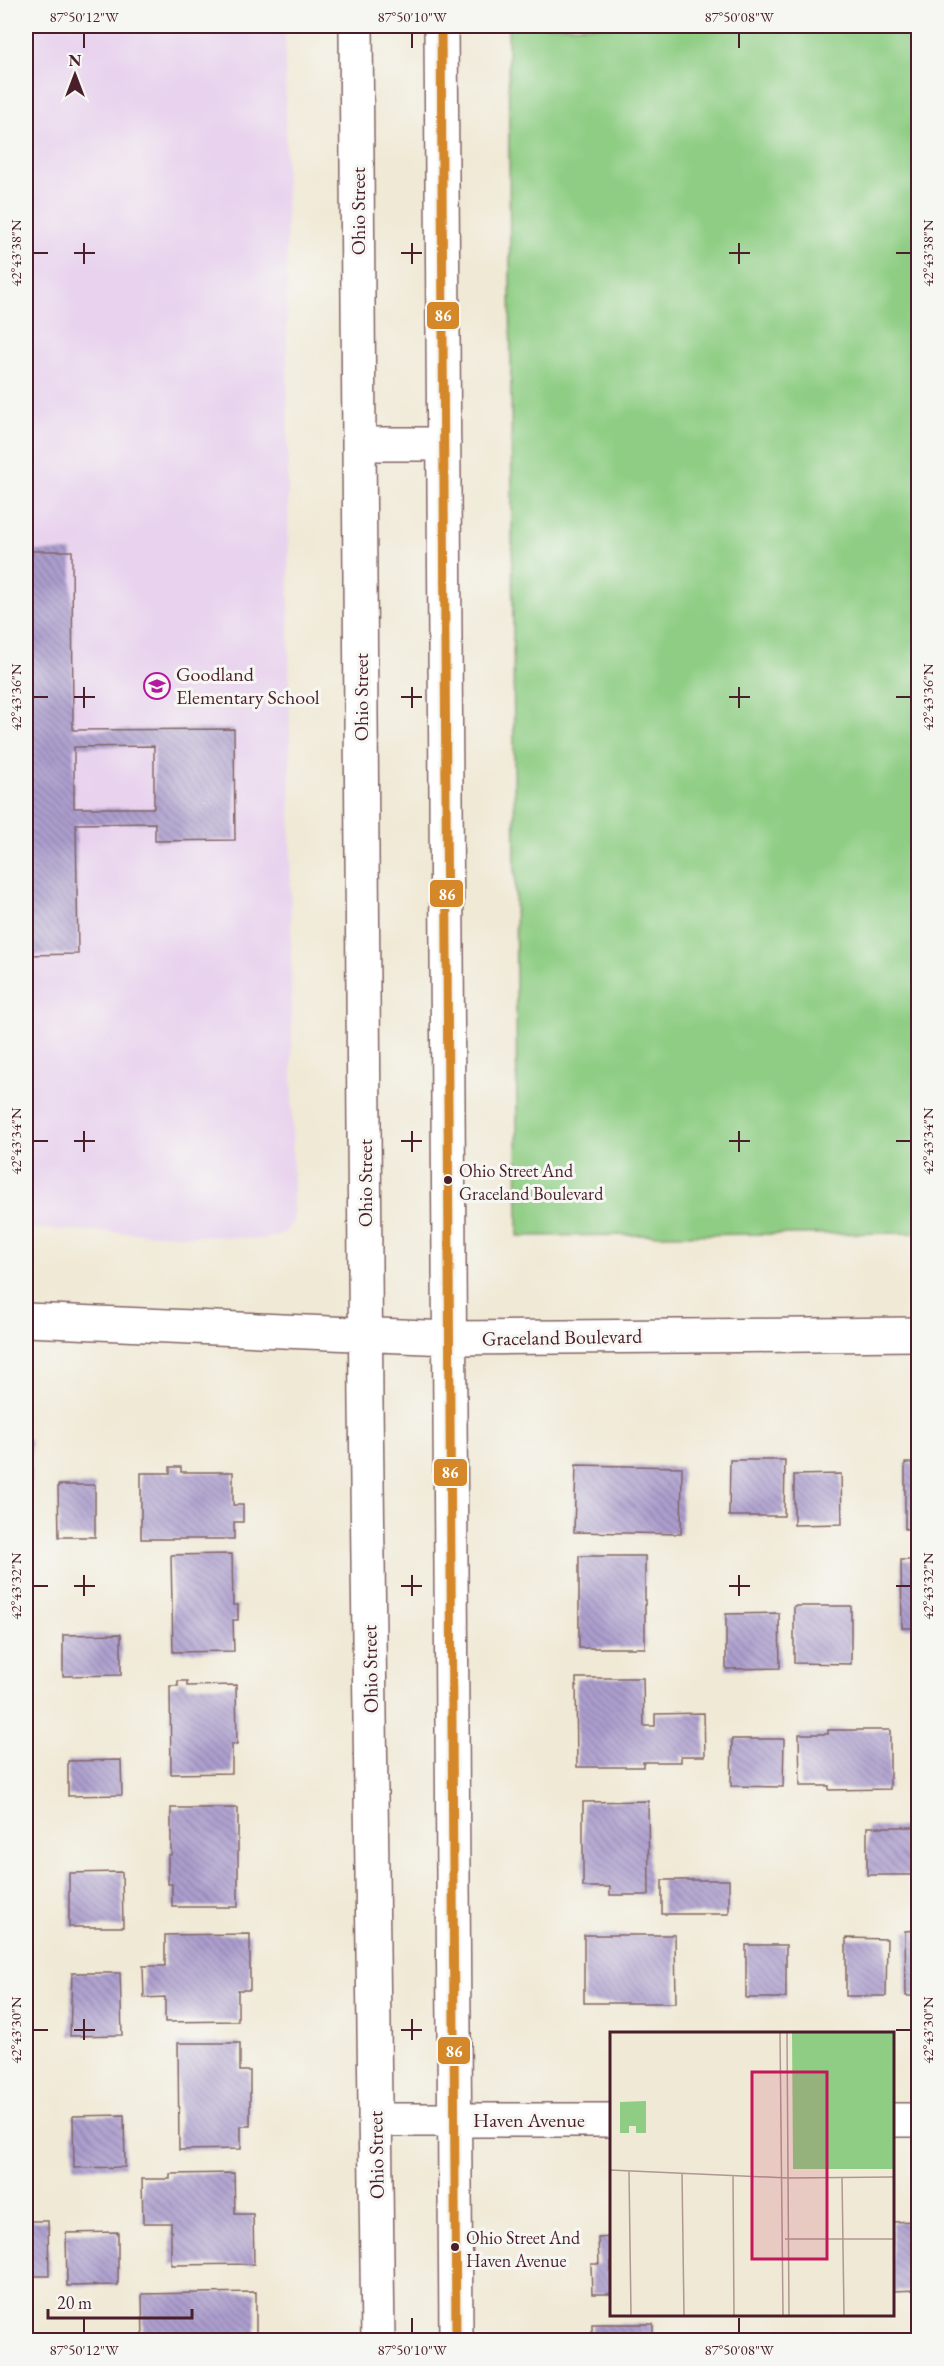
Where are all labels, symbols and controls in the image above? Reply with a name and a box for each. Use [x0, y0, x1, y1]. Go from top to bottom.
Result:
text: 87°50'12"W [49, 7, 119, 26]
text: 87°50'10"W [377, 7, 447, 26]
text: 87°50'08"W [704, 7, 774, 26]
north arrow [45, 45, 105, 105]
text: N [69, 50, 82, 71]
street label: Ohio Street [345, 166, 371, 255]
text: 42°43'38"N [6, 219, 25, 287]
text: 42°43'38"N [918, 219, 937, 287]
line badge: 86 [426, 301, 460, 330]
text: 86 [435, 305, 452, 326]
street label: Ohio Street [348, 652, 374, 741]
place label: Goodland Elementary School [176, 661, 320, 710]
text: 42°43'36"N [6, 663, 25, 731]
text: 42°43'36"N [918, 663, 937, 731]
school or university icon: Goodland Elementary School [142, 671, 172, 701]
line badge: 86 [429, 879, 464, 908]
text: 86 [439, 884, 456, 905]
text: 42°43'34"N [6, 1107, 25, 1175]
text: 42°43'34"N [918, 1107, 937, 1175]
street label: Ohio Street [352, 1138, 378, 1227]
place label: Ohio Street And Graceland Boulevard [459, 1159, 604, 1205]
marker: Ohio Street And Graceland Boulevard [442, 1174, 454, 1186]
street label: Graceland Boulevard [482, 1323, 643, 1351]
line badge: 86 [433, 1458, 468, 1487]
text: 86 [442, 1462, 459, 1483]
text: 42°43'32"N [6, 1552, 25, 1620]
text: 42°43'32"N [918, 1552, 937, 1620]
street label: Ohio Street [356, 1624, 384, 1713]
text: 42°43'30"N [6, 1996, 25, 2064]
text: 42°43'30"N [918, 1996, 937, 2064]
inset map [610, 2032, 893, 2315]
line badge: 86 [437, 2036, 471, 2065]
text: 86 [446, 2041, 463, 2062]
street label: Haven Avenue [473, 2107, 585, 2133]
street label: Ohio Street [362, 2110, 390, 2199]
place label: Ohio Street And Haven Avenue [466, 2226, 581, 2272]
marker: Ohio Street And Haven Avenue [449, 2241, 461, 2253]
scale bar [48, 2282, 192, 2320]
text: 20 m [57, 2291, 92, 2314]
text: 87°50'12"W [49, 2340, 119, 2359]
text: 87°50'10"W [377, 2340, 447, 2359]
text: 87°50'08"W [704, 2340, 774, 2359]

